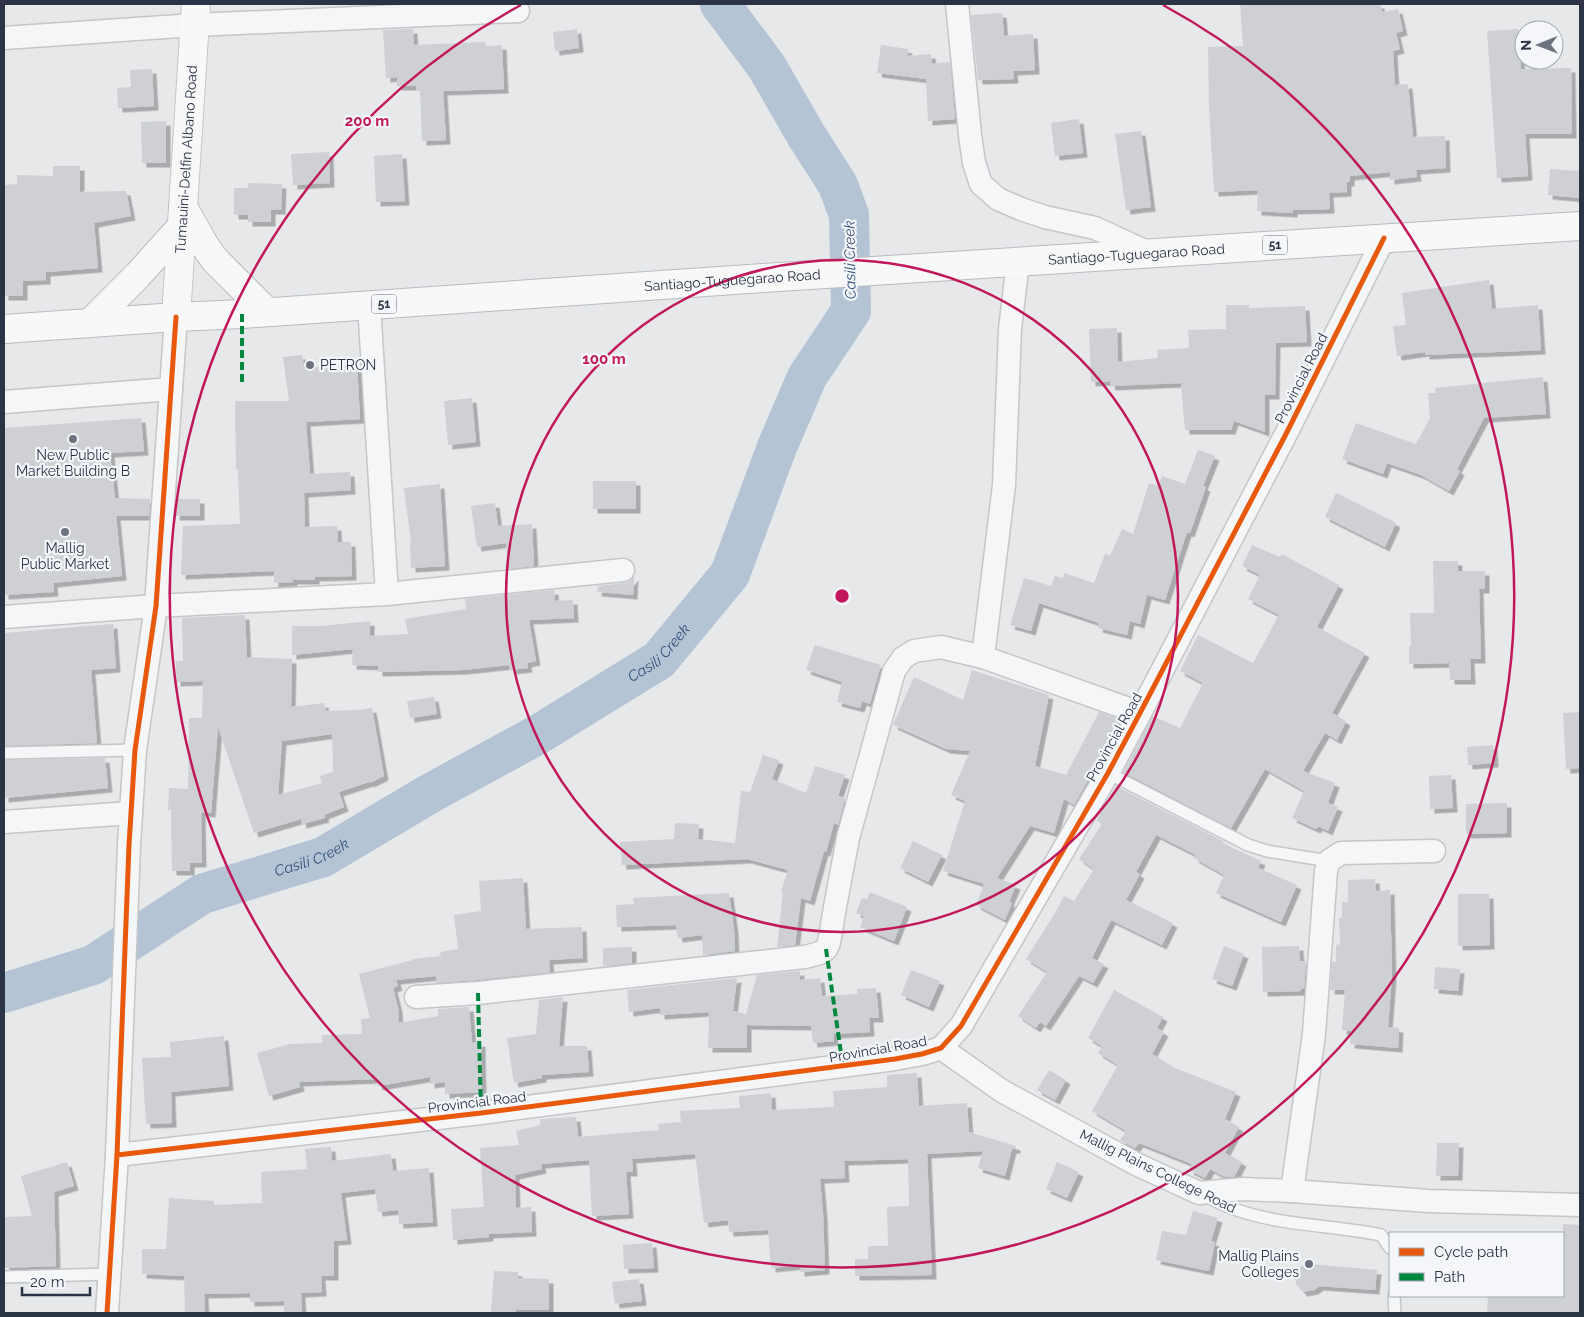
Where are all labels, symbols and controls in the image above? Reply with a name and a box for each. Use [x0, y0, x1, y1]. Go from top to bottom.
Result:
north arrow [1514, 20, 1564, 70]
text: N [1518, 40, 1534, 51]
street label: Tumauini-Delfin Albano Road [172, 65, 200, 254]
text: 200 m [345, 112, 389, 130]
water label: Casili Creek [840, 220, 860, 300]
road number: 51 [1262, 236, 1288, 254]
street label: Santiago-Tuguegarao Road [1048, 241, 1225, 268]
street label: Santiago-Tuguegarao Road [644, 266, 821, 294]
road number: 51 [372, 294, 396, 314]
street label: Provincial Road [1271, 330, 1331, 426]
text: 100 m [582, 350, 626, 368]
place label: PETRON [320, 357, 376, 373]
marker: PETRON [304, 359, 316, 371]
marker: New Public Market Building B [67, 433, 79, 445]
place label: New Public Market Building B [16, 447, 130, 479]
marker: Mallig Public Market [59, 526, 71, 538]
place label: Mallig Public Market [21, 540, 110, 572]
centre of rings [833, 587, 851, 605]
water label: Casili Creek [625, 620, 694, 686]
street label: Provincial Road [1083, 690, 1145, 784]
water label: Casili Creek [272, 835, 352, 880]
street label: Provincial Road [828, 1033, 928, 1065]
street label: Provincial Road [427, 1088, 527, 1116]
street label: Mallig Plains College Road [1077, 1126, 1239, 1216]
legend [1389, 1232, 1564, 1297]
text: Cycle path [1434, 1243, 1508, 1261]
place label: Mallig Plains Colleges [1218, 1248, 1299, 1280]
marker: Mallig Plains Colleges [1303, 1258, 1315, 1270]
scale bar [22, 1264, 90, 1296]
text: Path [1434, 1268, 1465, 1286]
text: 20 m [30, 1273, 65, 1291]

